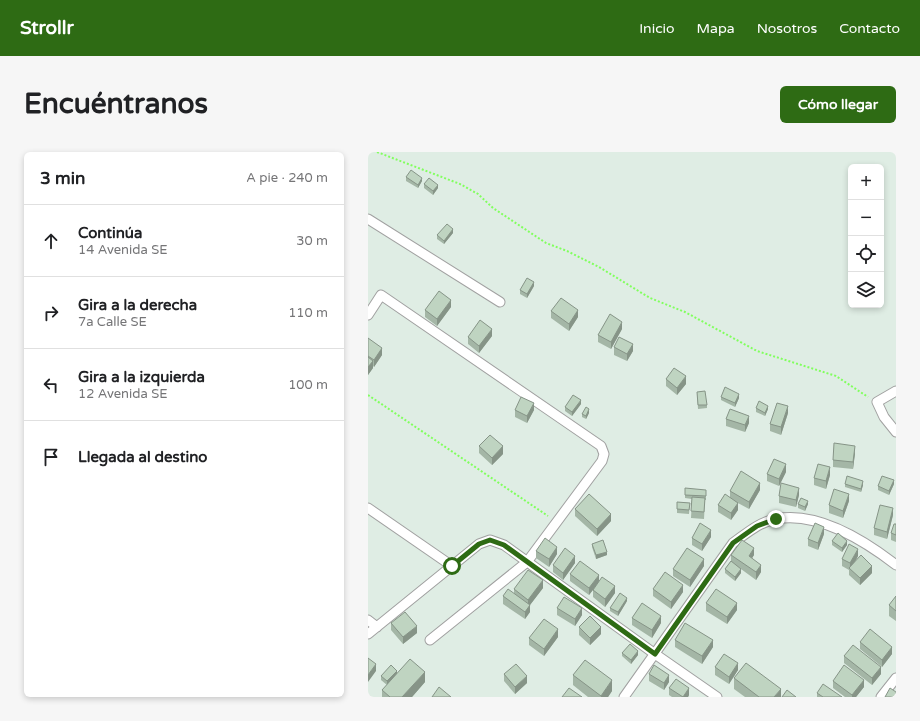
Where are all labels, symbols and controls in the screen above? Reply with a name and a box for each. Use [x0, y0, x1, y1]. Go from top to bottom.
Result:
text: Strollr [20, 17, 74, 39]
text: Inicio [639, 20, 675, 37]
text: Mapa [697, 20, 735, 37]
text: Nosotros [757, 20, 817, 37]
text: Contacto [839, 20, 900, 37]
button: Cómo llegar [780, 86, 896, 123]
text: Encuéntranos [24, 87, 208, 121]
map controls [848, 164, 884, 308]
button: + [848, 164, 884, 200]
text: 3 min [40, 168, 85, 189]
text: A pie · 240 m [246, 170, 328, 186]
button: − [848, 200, 884, 236]
text: Continúa [78, 224, 142, 242]
icon: ahead [40, 230, 62, 252]
text: 30 m [296, 233, 328, 249]
button: locate [848, 236, 884, 272]
text: 14 Avenida SE [78, 242, 167, 258]
button: layers [848, 272, 884, 308]
text: Gira a la derecha [78, 296, 197, 314]
icon: right [40, 302, 62, 324]
text: 110 m [288, 305, 328, 321]
text: 7a Calle SE [78, 314, 147, 330]
text: Gira a la izquierda [78, 368, 205, 386]
icon: left [40, 374, 62, 396]
text: 100 m [288, 377, 328, 393]
text: 12 Avenida SE [78, 386, 167, 402]
icon: arrive [40, 446, 62, 468]
text: Llegada al destino [78, 448, 207, 466]
route end [767, 510, 785, 528]
route start [443, 557, 461, 575]

